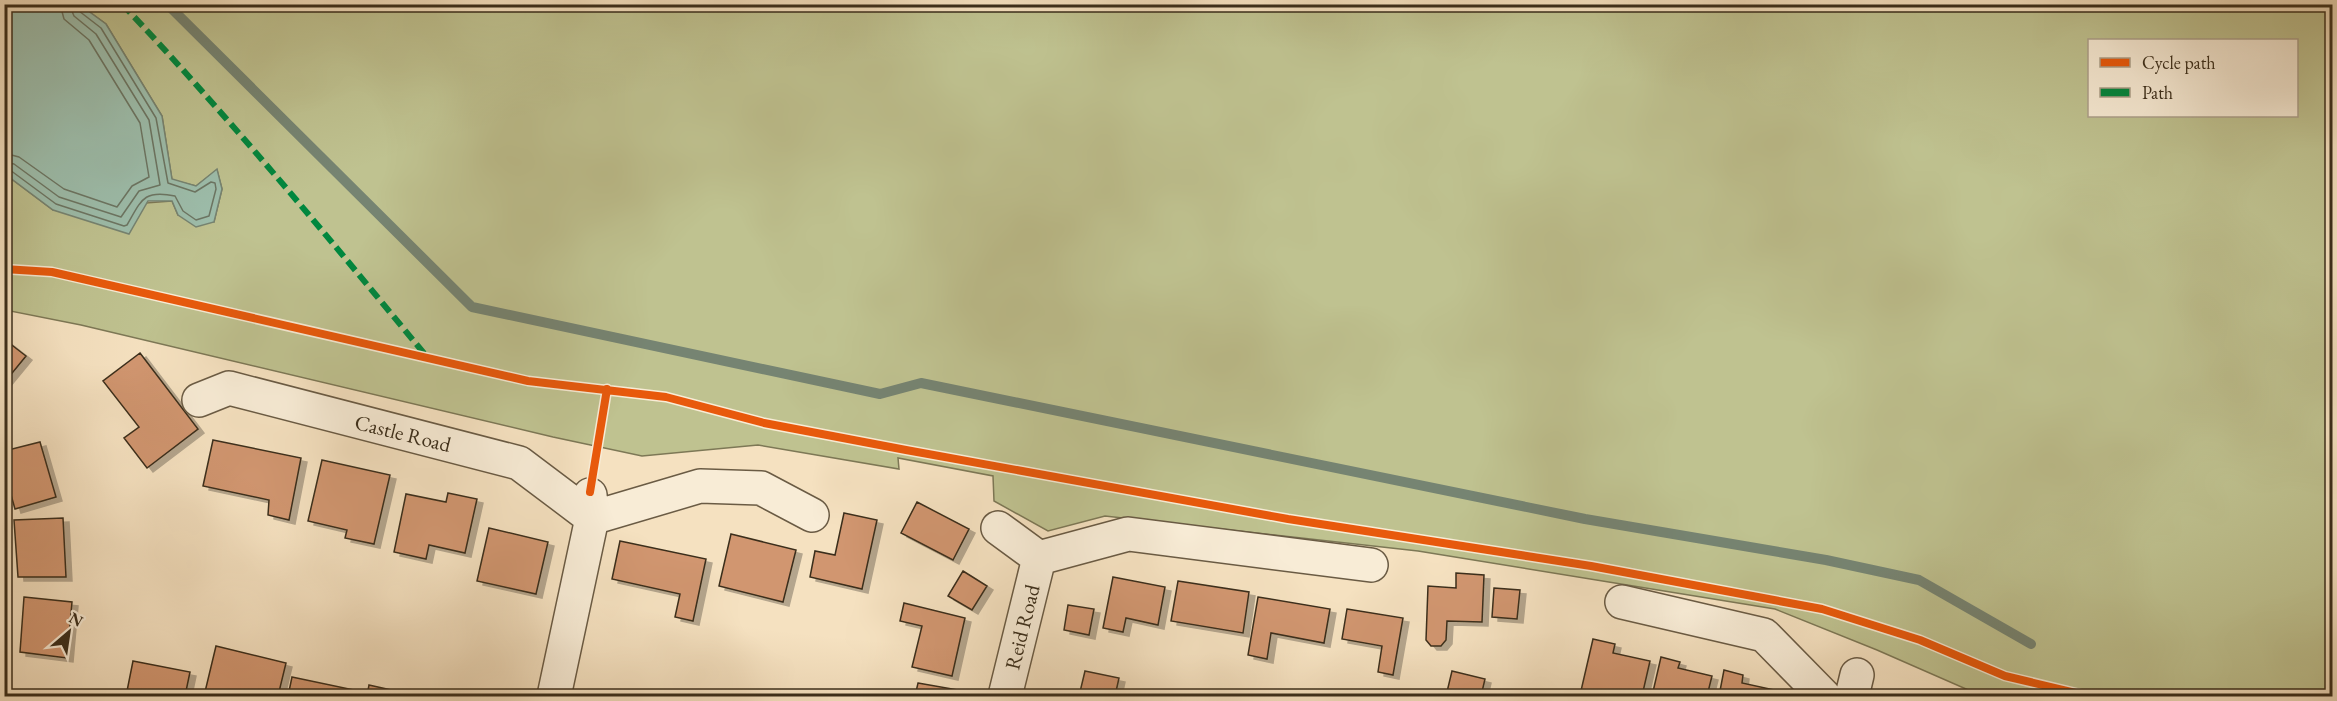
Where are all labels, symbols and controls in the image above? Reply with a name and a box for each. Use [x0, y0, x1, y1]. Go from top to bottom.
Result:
legend [2088, 39, 2298, 117]
text: Cycle path [2142, 51, 2216, 74]
text: Path [2142, 81, 2173, 104]
street label: Castle Road [352, 408, 454, 458]
street label: Reid Road [998, 581, 1046, 673]
north arrow [39, 602, 99, 662]
text: N [65, 607, 87, 632]

